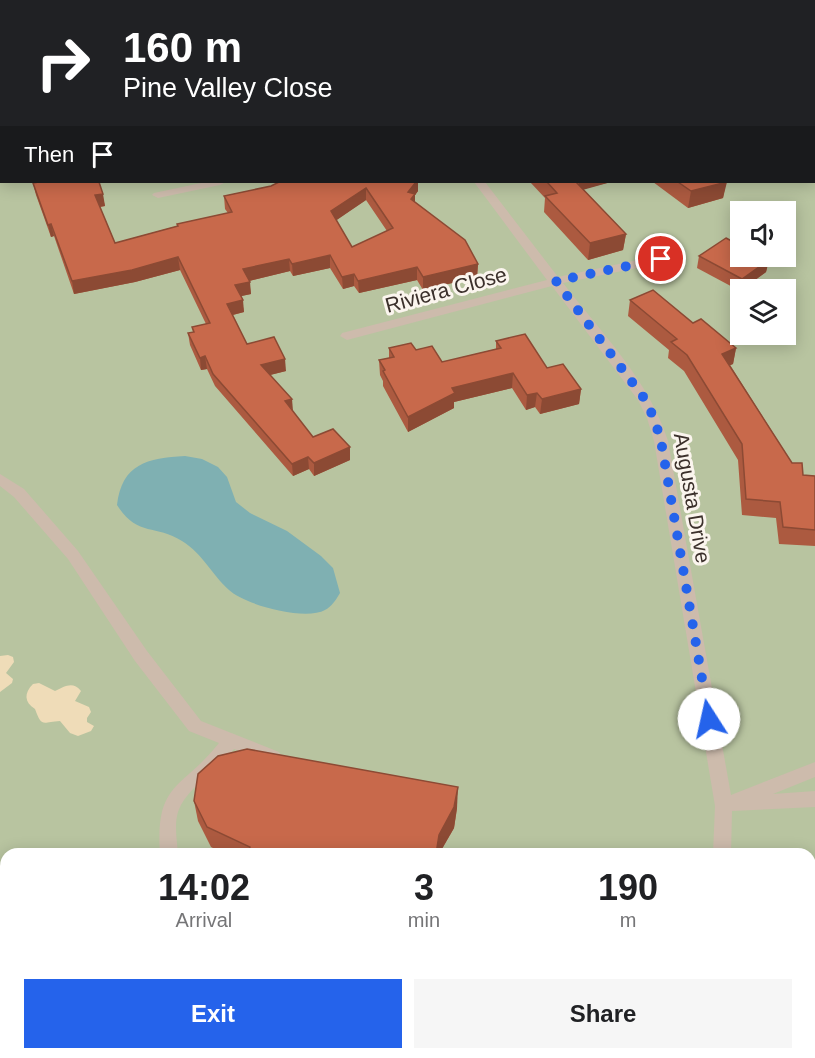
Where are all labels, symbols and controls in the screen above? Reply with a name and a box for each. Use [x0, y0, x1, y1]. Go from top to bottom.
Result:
icon: right [24, 24, 102, 102]
text: 160 m [123, 24, 242, 71]
text: Pine Valley Close [123, 73, 333, 103]
icon: arrive [86, 138, 119, 171]
text: Then [24, 142, 74, 167]
map controls [730, 201, 796, 345]
button: sound [730, 201, 796, 267]
pin [635, 233, 686, 284]
icon: arrive [644, 242, 677, 275]
street label: Riviera Close [383, 262, 509, 317]
button: layers [730, 279, 796, 345]
street label: Augusta Drive [670, 431, 715, 565]
position arrow [677, 687, 741, 751]
text: 14:02 [158, 867, 250, 908]
text: 3 [414, 867, 434, 908]
text: 190 [598, 867, 658, 908]
text: Arrival [176, 909, 232, 931]
text: min [408, 909, 440, 931]
text: m [620, 909, 636, 931]
button: Exit [24, 979, 402, 1048]
button: Share [414, 979, 792, 1048]

